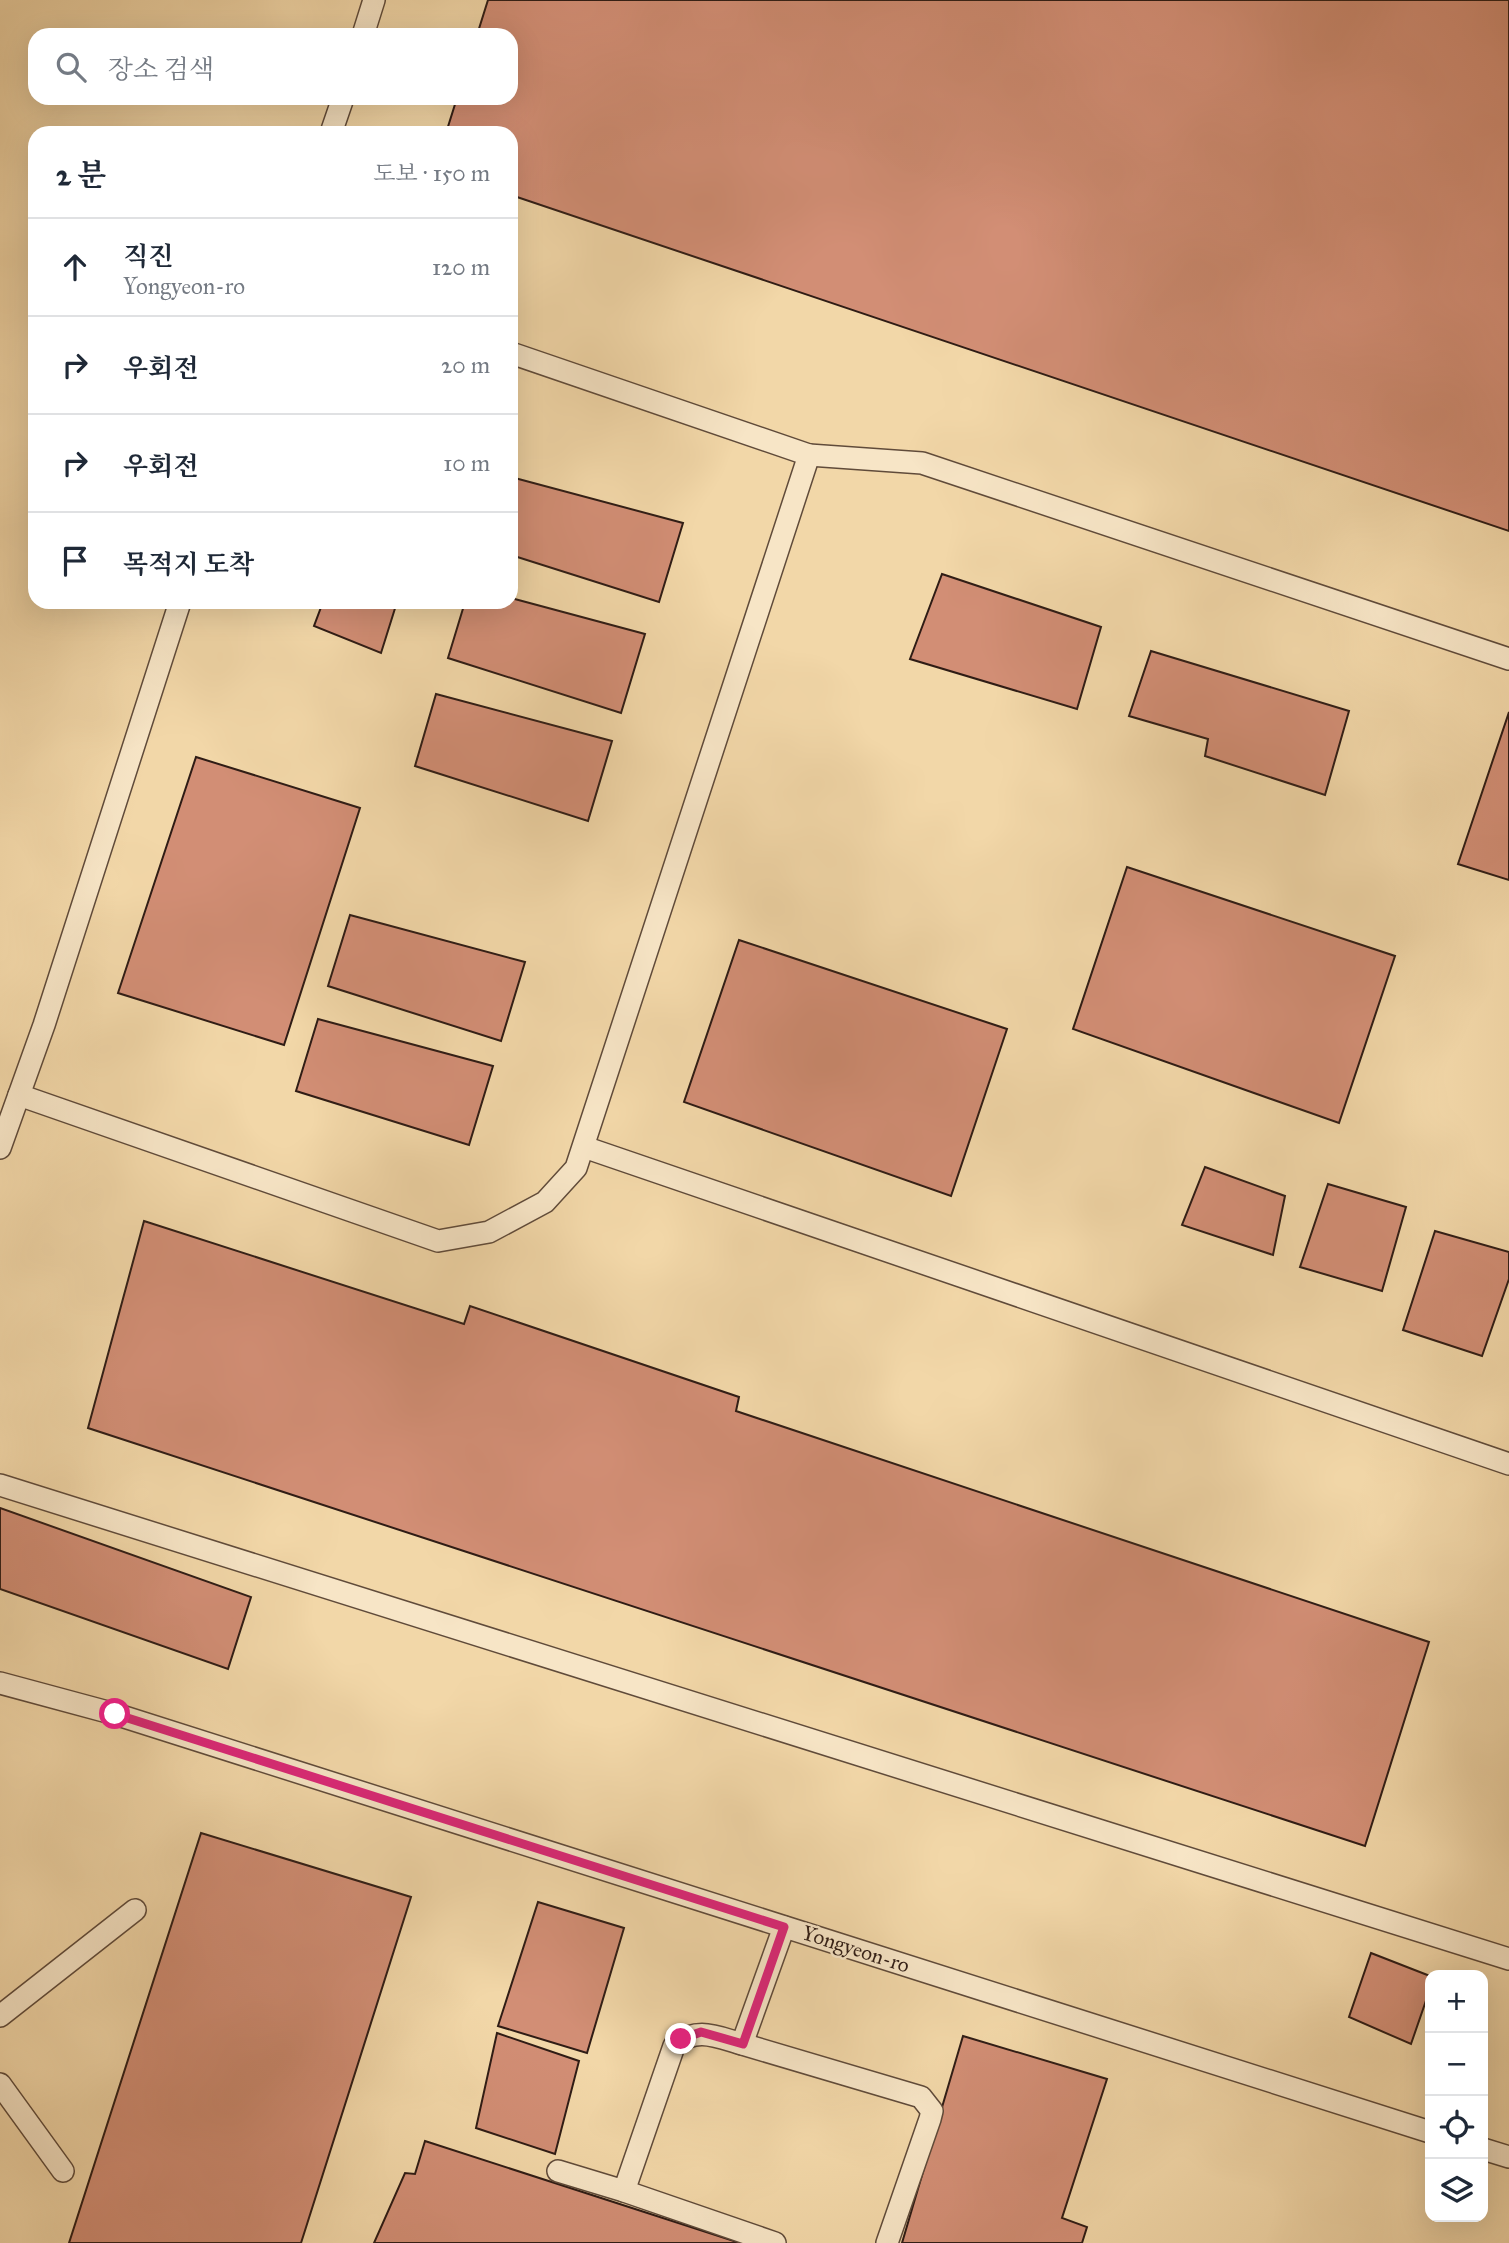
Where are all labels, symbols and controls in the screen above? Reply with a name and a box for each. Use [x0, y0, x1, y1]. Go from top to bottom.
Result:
search box [28, 28, 518, 105]
icon: search [52, 48, 90, 86]
text: 장소 검색 [108, 53, 214, 85]
text: 2 분 [56, 157, 106, 193]
text: 도보 · 150 m [373, 159, 490, 187]
text: 직진 [123, 240, 173, 272]
icon: ahead [56, 248, 94, 286]
text: 120 m [432, 253, 490, 281]
text: Yongyeon-ro [123, 272, 245, 300]
icon: right [56, 346, 94, 384]
text: 20 m [441, 351, 490, 379]
text: 우회전 [123, 352, 198, 384]
icon: right [56, 444, 94, 482]
text: 10 m [443, 449, 490, 477]
text: 우회전 [123, 450, 198, 482]
icon: arrive [56, 542, 94, 580]
text: 목적지 도착 [123, 548, 254, 580]
route start [99, 1698, 130, 1729]
street label: Yongyeon-ro [799, 1919, 913, 1979]
map controls [1425, 1970, 1488, 2222]
button: + [1425, 1970, 1488, 2033]
route end [665, 2023, 696, 2054]
button: − [1425, 2033, 1488, 2096]
button: locate [1425, 2096, 1488, 2159]
button: layers [1425, 2159, 1488, 2222]

